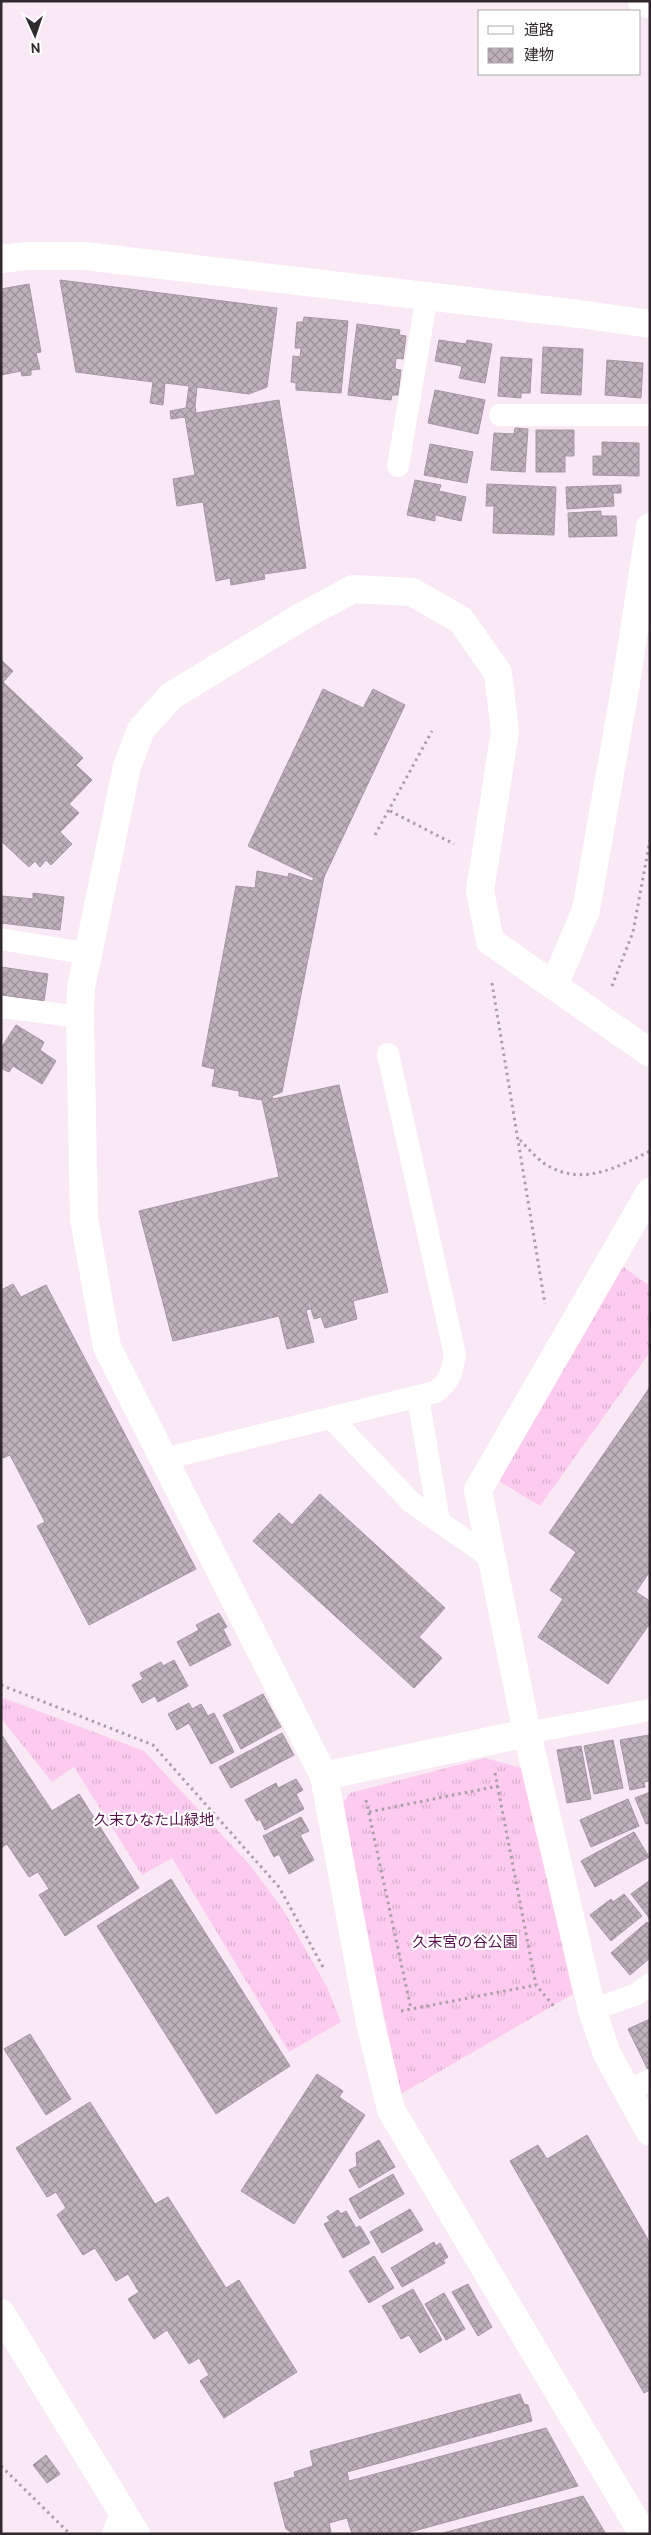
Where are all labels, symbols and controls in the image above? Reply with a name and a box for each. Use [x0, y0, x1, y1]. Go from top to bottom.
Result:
north arrow [10, 10, 60, 60]
legend [478, 10, 641, 75]
text: 道路 [524, 21, 554, 39]
text: N [30, 39, 41, 57]
text: 建物 [524, 46, 554, 64]
park label: 久末ひなた山緑地 [94, 1811, 214, 1829]
park label: 久末宮の谷公園 [412, 1933, 518, 1951]

